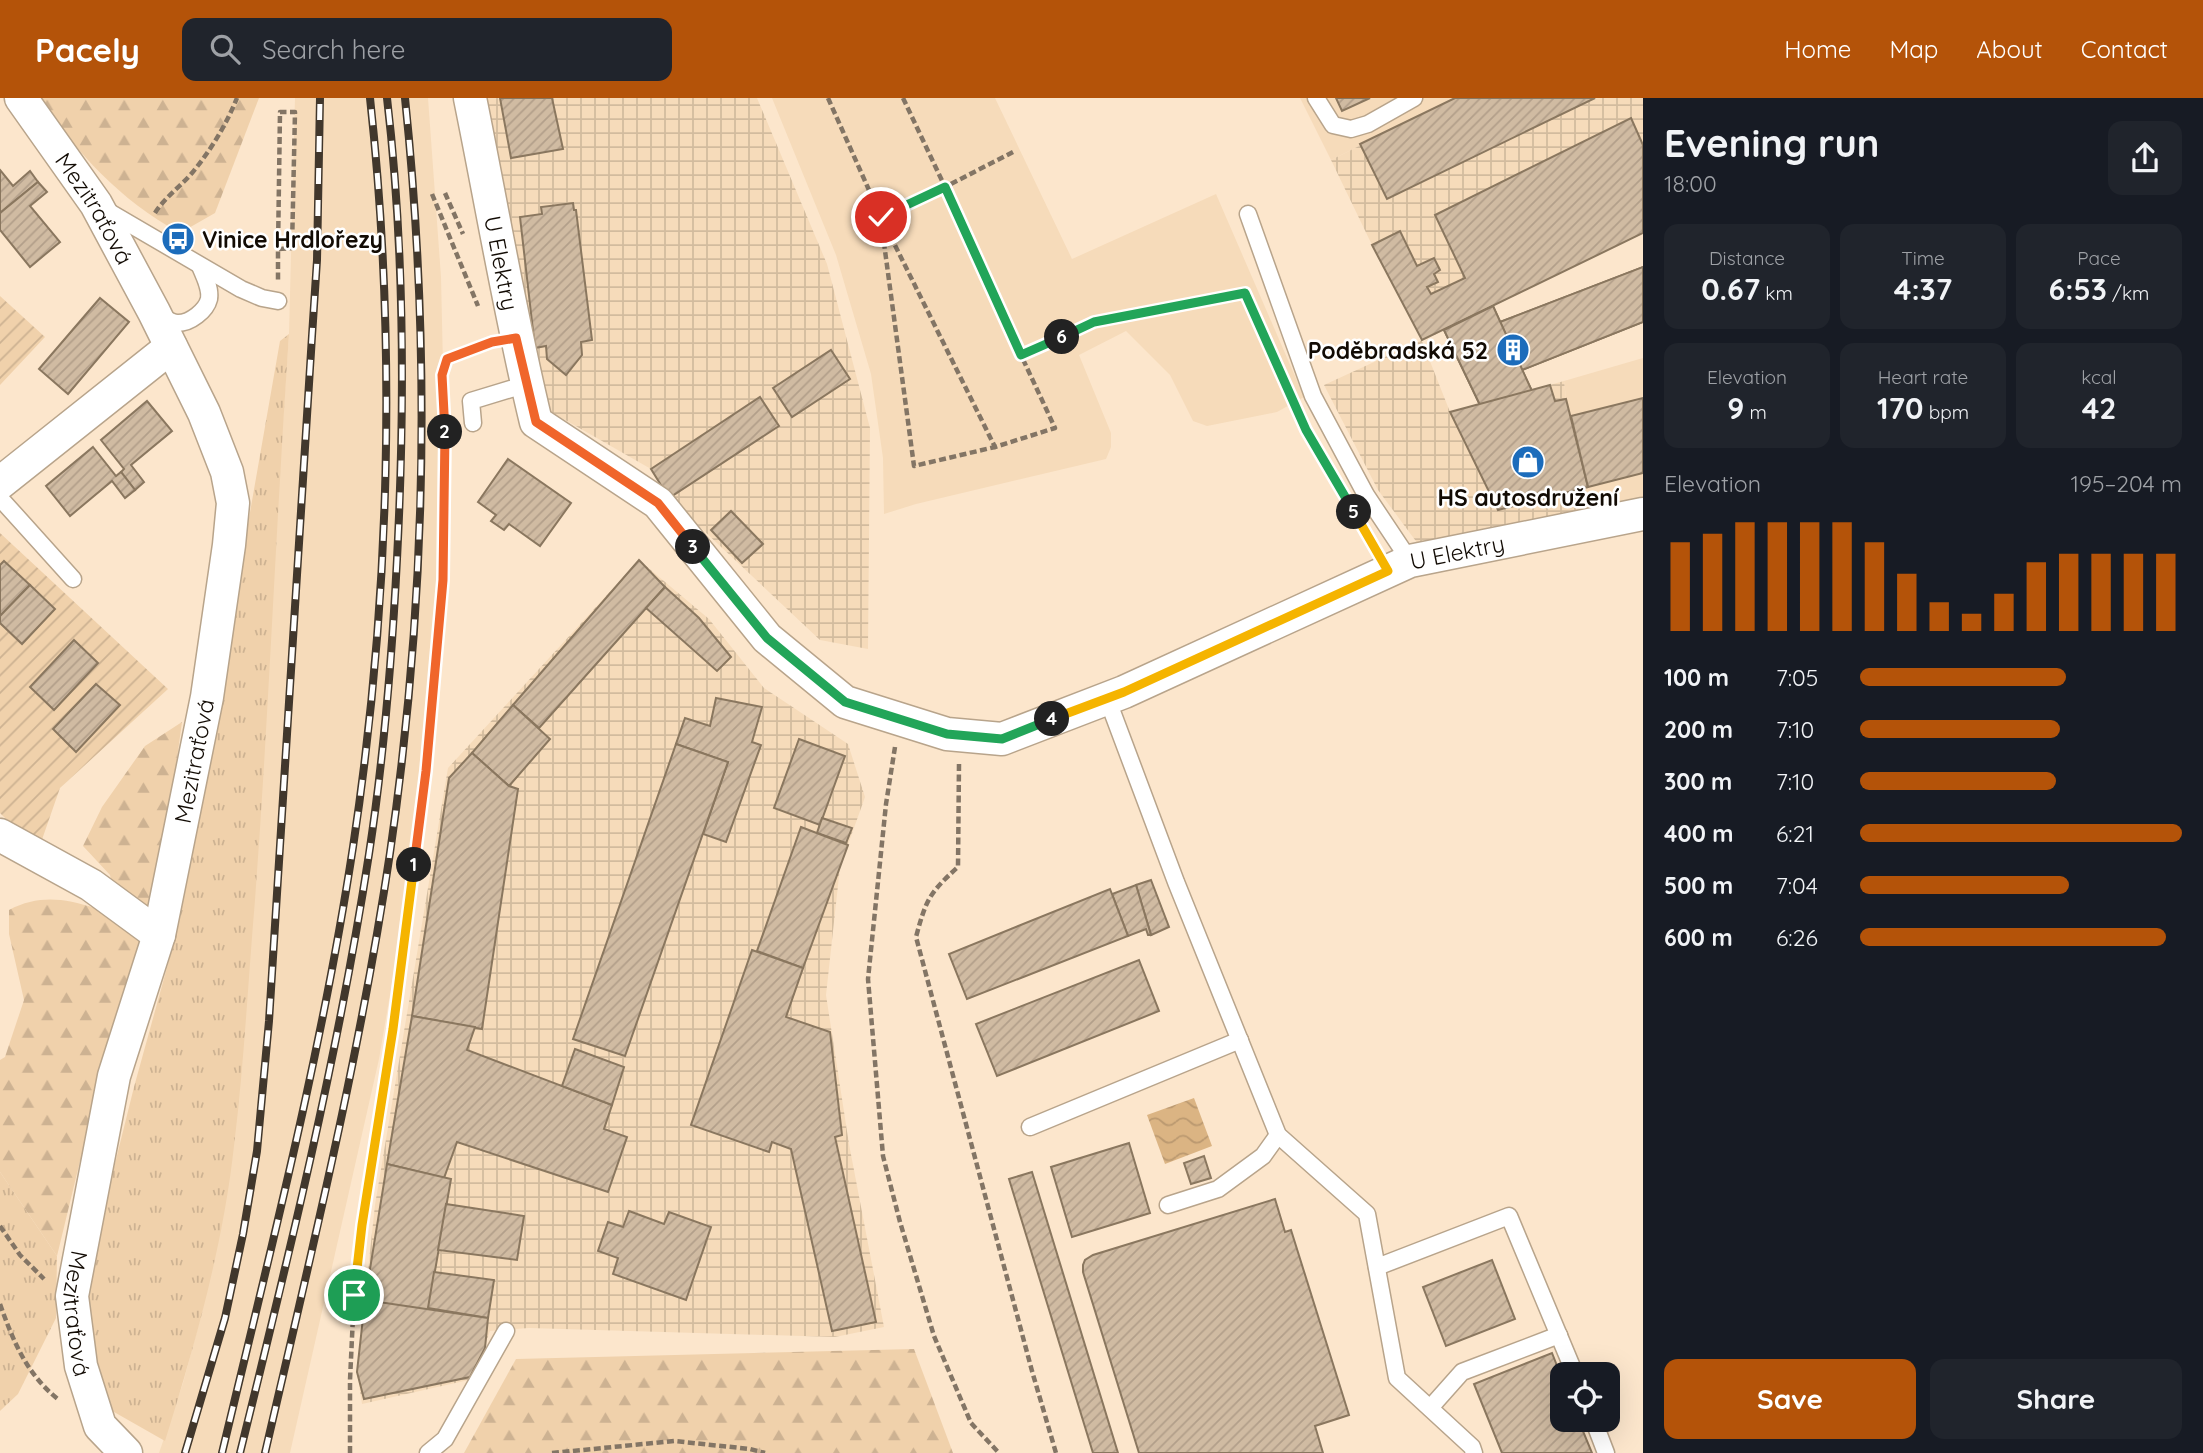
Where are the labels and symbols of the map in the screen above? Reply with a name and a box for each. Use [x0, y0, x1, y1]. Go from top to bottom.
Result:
street label: Mezitraťová [50, 147, 140, 269]
pin [851, 187, 911, 247]
street label: U Elektry [479, 213, 526, 313]
bus stop icon: Vinice Hrdlořezy [159, 220, 197, 258]
place label: Vinice Hrdlořezy [202, 225, 383, 254]
pin: 6 [1044, 320, 1080, 354]
building icon: Poděbradská 52 [1494, 331, 1532, 369]
place label: Poděbradská 52 [1308, 336, 1488, 365]
pin: 2 [428, 414, 462, 450]
shop icon: HS autosdružení [1509, 443, 1547, 481]
place label: HS autosdružení [1438, 483, 1620, 512]
pin: 5 [1336, 494, 1372, 530]
street label: U Elektry [1407, 528, 1507, 575]
pin: 3 [676, 530, 710, 564]
street label: Mezitraťová [168, 696, 220, 826]
pin: 4 [1034, 702, 1070, 736]
pin: 1 [396, 848, 432, 882]
street label: Mezitraťová [57, 1248, 98, 1380]
pin [324, 1265, 384, 1325]

